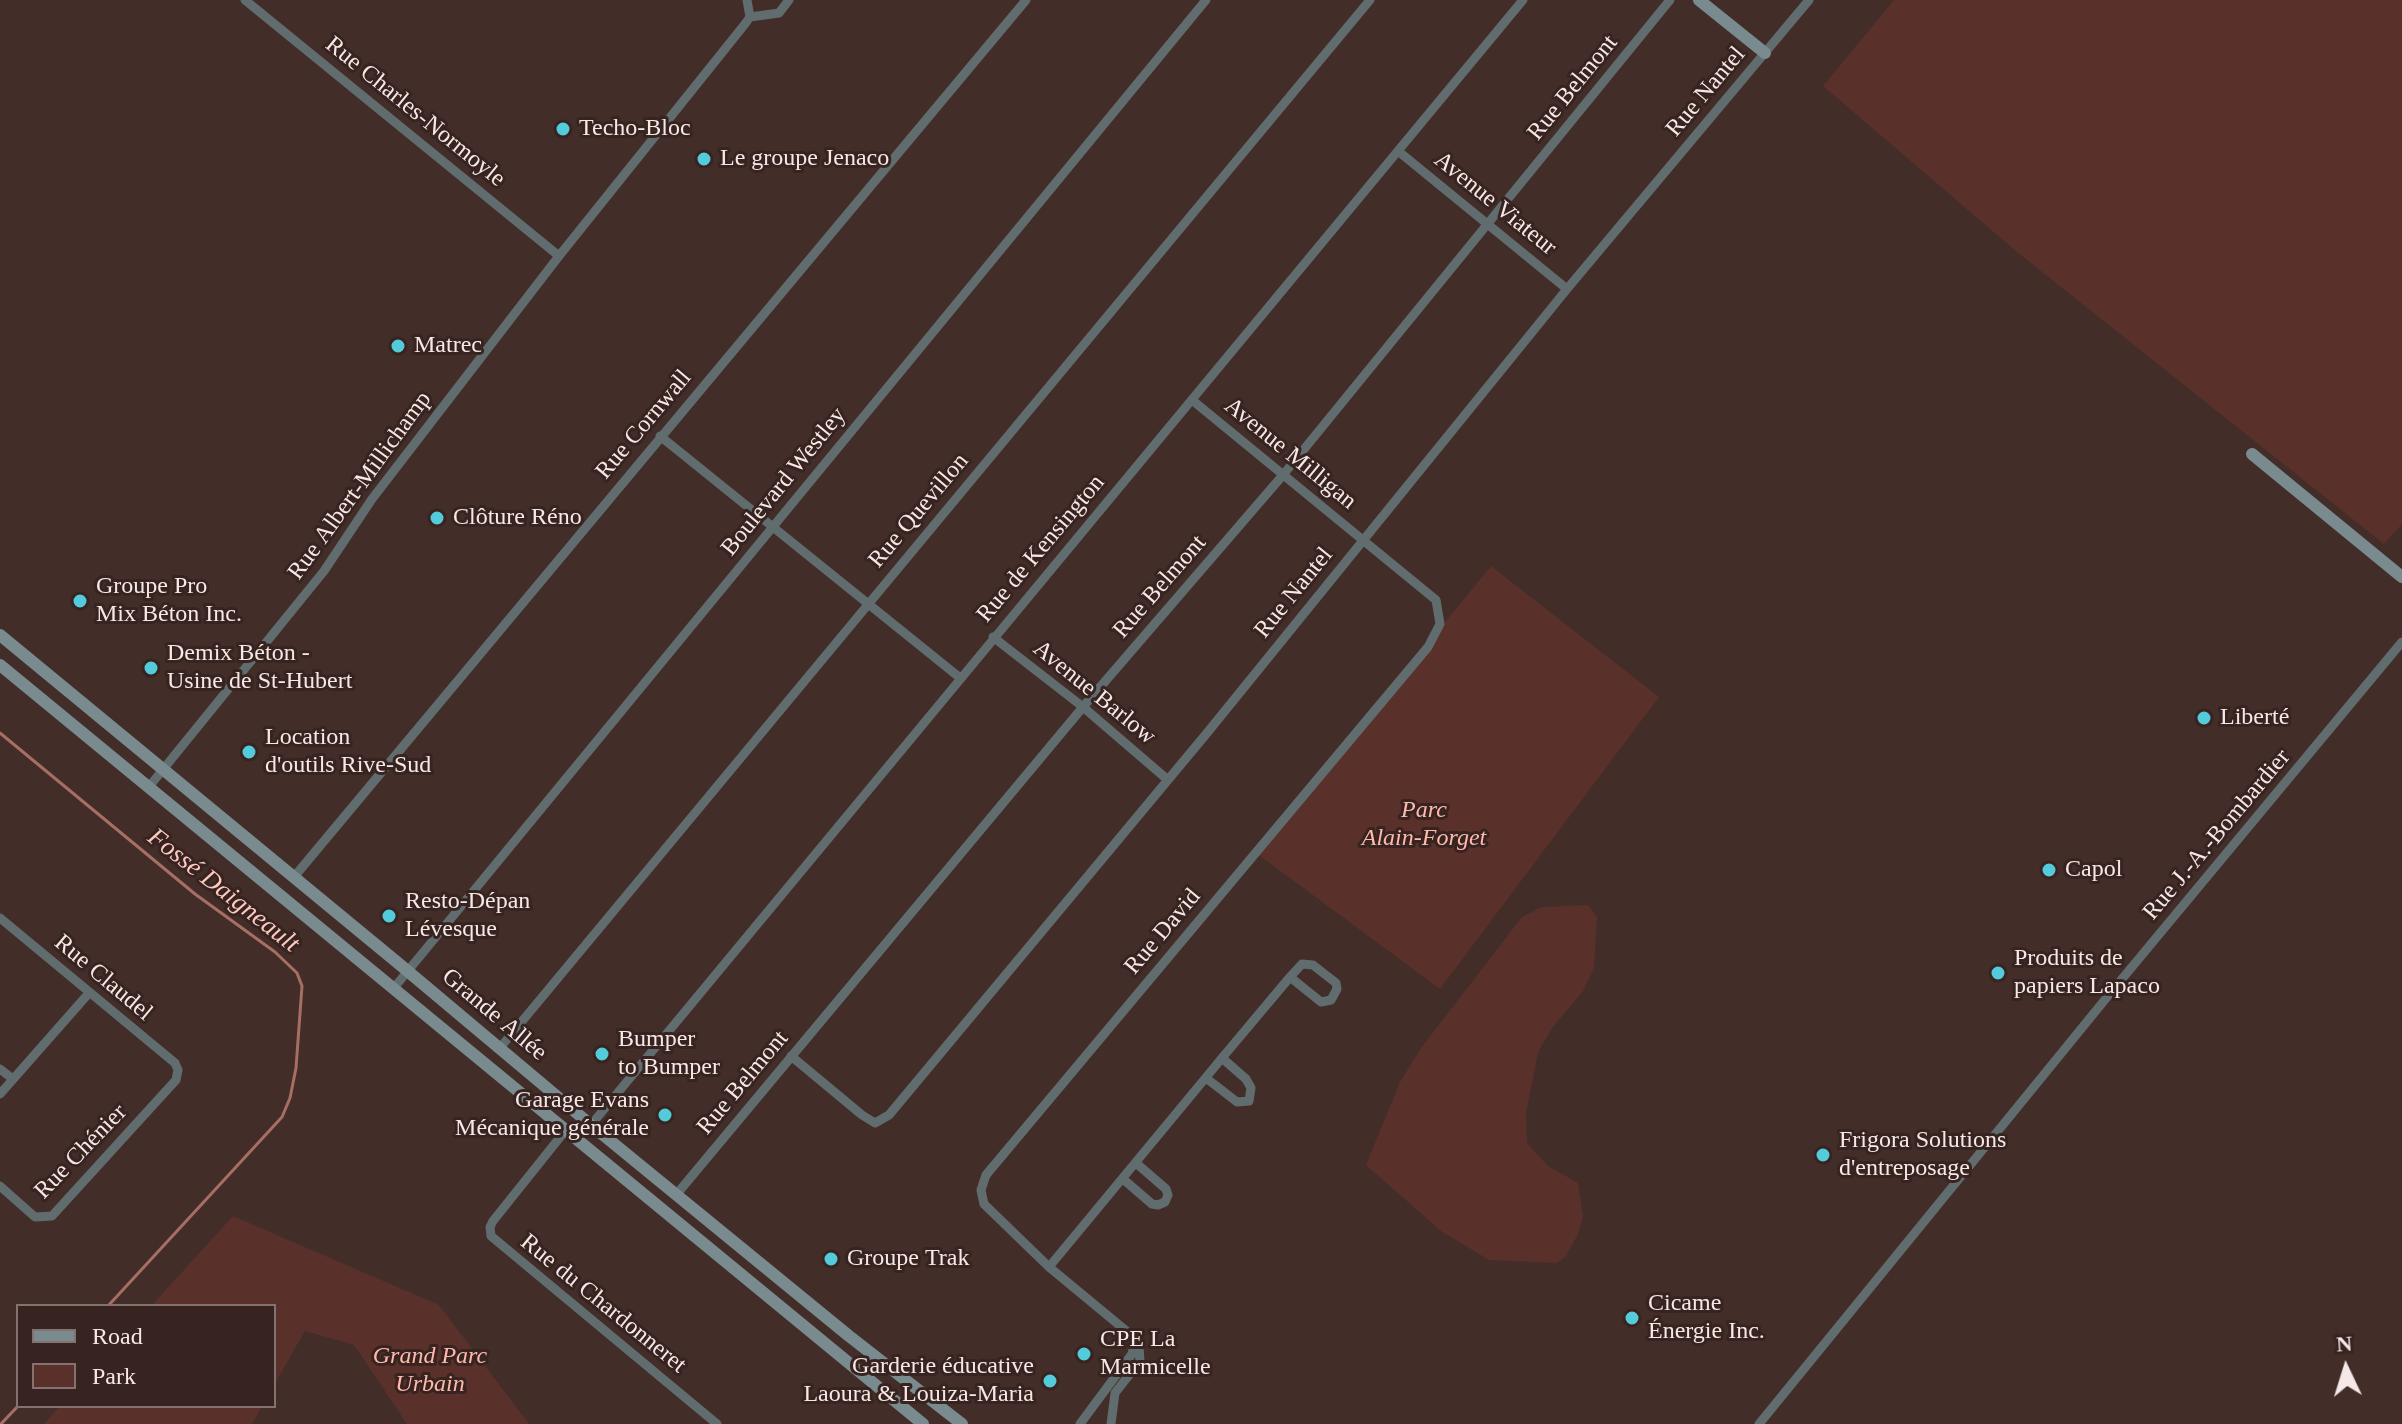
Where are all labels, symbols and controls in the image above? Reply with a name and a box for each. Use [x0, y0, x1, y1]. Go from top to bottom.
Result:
street label: Rue Belmont [1522, 29, 1624, 147]
street label: Rue Charles-Normoyle [319, 31, 511, 193]
street label: Rue Nantel [1660, 41, 1752, 143]
place label: Techo-Bloc [579, 115, 691, 143]
marker: Techo-Bloc [554, 120, 572, 138]
place label: Le groupe Jenaco [720, 145, 889, 173]
street label: Avenue Viateur [1428, 146, 1562, 262]
marker: Le groupe Jenaco [695, 150, 713, 168]
place label: Matrec [414, 332, 482, 360]
marker: Matrec [389, 337, 407, 355]
street label: Rue Cornwall [590, 364, 698, 486]
street label: Rue Albert-Millichamp [282, 386, 438, 586]
street label: Avenue Milligan [1218, 392, 1362, 516]
street label: Boulevard Westley [715, 402, 853, 562]
street label: Rue Quevillon [863, 448, 975, 574]
street label: Rue de Kensington [971, 469, 1111, 629]
place label: Clôture Réno [453, 504, 582, 532]
marker: Clôture Réno [428, 509, 446, 527]
street label: Rue Belmont [1107, 530, 1213, 644]
street label: Rue Nantel [1249, 542, 1339, 644]
place label: Groupe Pro Mix Béton Inc. [96, 573, 242, 629]
marker: Groupe Pro Mix Béton Inc. [71, 592, 89, 610]
street label: Avenue Barlow [1027, 635, 1161, 751]
place label: Demix Béton - Usine de St-Hubert [167, 640, 352, 696]
marker: Demix Béton - Usine de St-Hubert [142, 659, 160, 677]
place label: Liberté [2220, 704, 2289, 732]
marker: Liberté [2195, 709, 2213, 727]
place label: Location d'outils Rive-Sud [265, 724, 431, 780]
marker: Location d'outils Rive-Sud [240, 743, 258, 761]
street label: Rue J.-A.-Bombardier [2137, 744, 2297, 926]
park label: Parc Alain-Forget [1362, 797, 1486, 853]
water label: Fossé Daigneault [141, 822, 305, 960]
place label: Capol [2065, 856, 2122, 884]
marker: Capol [2040, 861, 2058, 879]
street label: Rue David [1119, 883, 1207, 981]
place label: Resto-Dépan Lévesque [405, 888, 530, 944]
marker: Resto-Dépan Lévesque [380, 907, 398, 925]
street label: Rue Claudel [48, 929, 158, 1027]
place label: Produits de papiers Lapaco [2014, 945, 2160, 1001]
street label: Grande Allée [435, 963, 553, 1067]
marker: Produits de papiers Lapaco [1989, 964, 2007, 982]
street label: Rue Belmont [691, 1025, 795, 1141]
place label: Bumper to Bumper [618, 1026, 720, 1082]
marker: Bumper to Bumper [593, 1045, 611, 1063]
place label: Garage Evans Mécanique générale [455, 1087, 649, 1143]
street label: Rue Chénier [29, 1099, 133, 1205]
marker: Garage Evans Mécanique générale [656, 1106, 674, 1124]
place label: Frigora Solutions d'entreposage [1839, 1127, 2006, 1183]
marker: Frigora Solutions d'entreposage [1814, 1146, 1832, 1164]
street label: Rue du Chardonneret [514, 1228, 692, 1380]
place label: Groupe Trak [847, 1245, 969, 1273]
marker: Groupe Trak [822, 1250, 840, 1268]
place label: Cicame Énergie Inc. [1648, 1290, 1765, 1346]
legend [16, 1304, 276, 1408]
marker: Cicame Énergie Inc. [1623, 1309, 1641, 1327]
text: Road [92, 1323, 143, 1349]
place label: CPE La Marmicelle [1100, 1326, 1211, 1382]
north arrow [2306, 1328, 2386, 1408]
text: N [2335, 1331, 2353, 1357]
park label: Grand Parc Urbain [373, 1343, 487, 1399]
marker: CPE La Marmicelle [1075, 1345, 1093, 1363]
place label: Garderie éducative Laoura & Louiza-Maria [803, 1353, 1034, 1409]
text: Park [92, 1363, 136, 1389]
marker: Garderie éducative Laoura & Louiza-Maria [1041, 1372, 1059, 1390]

